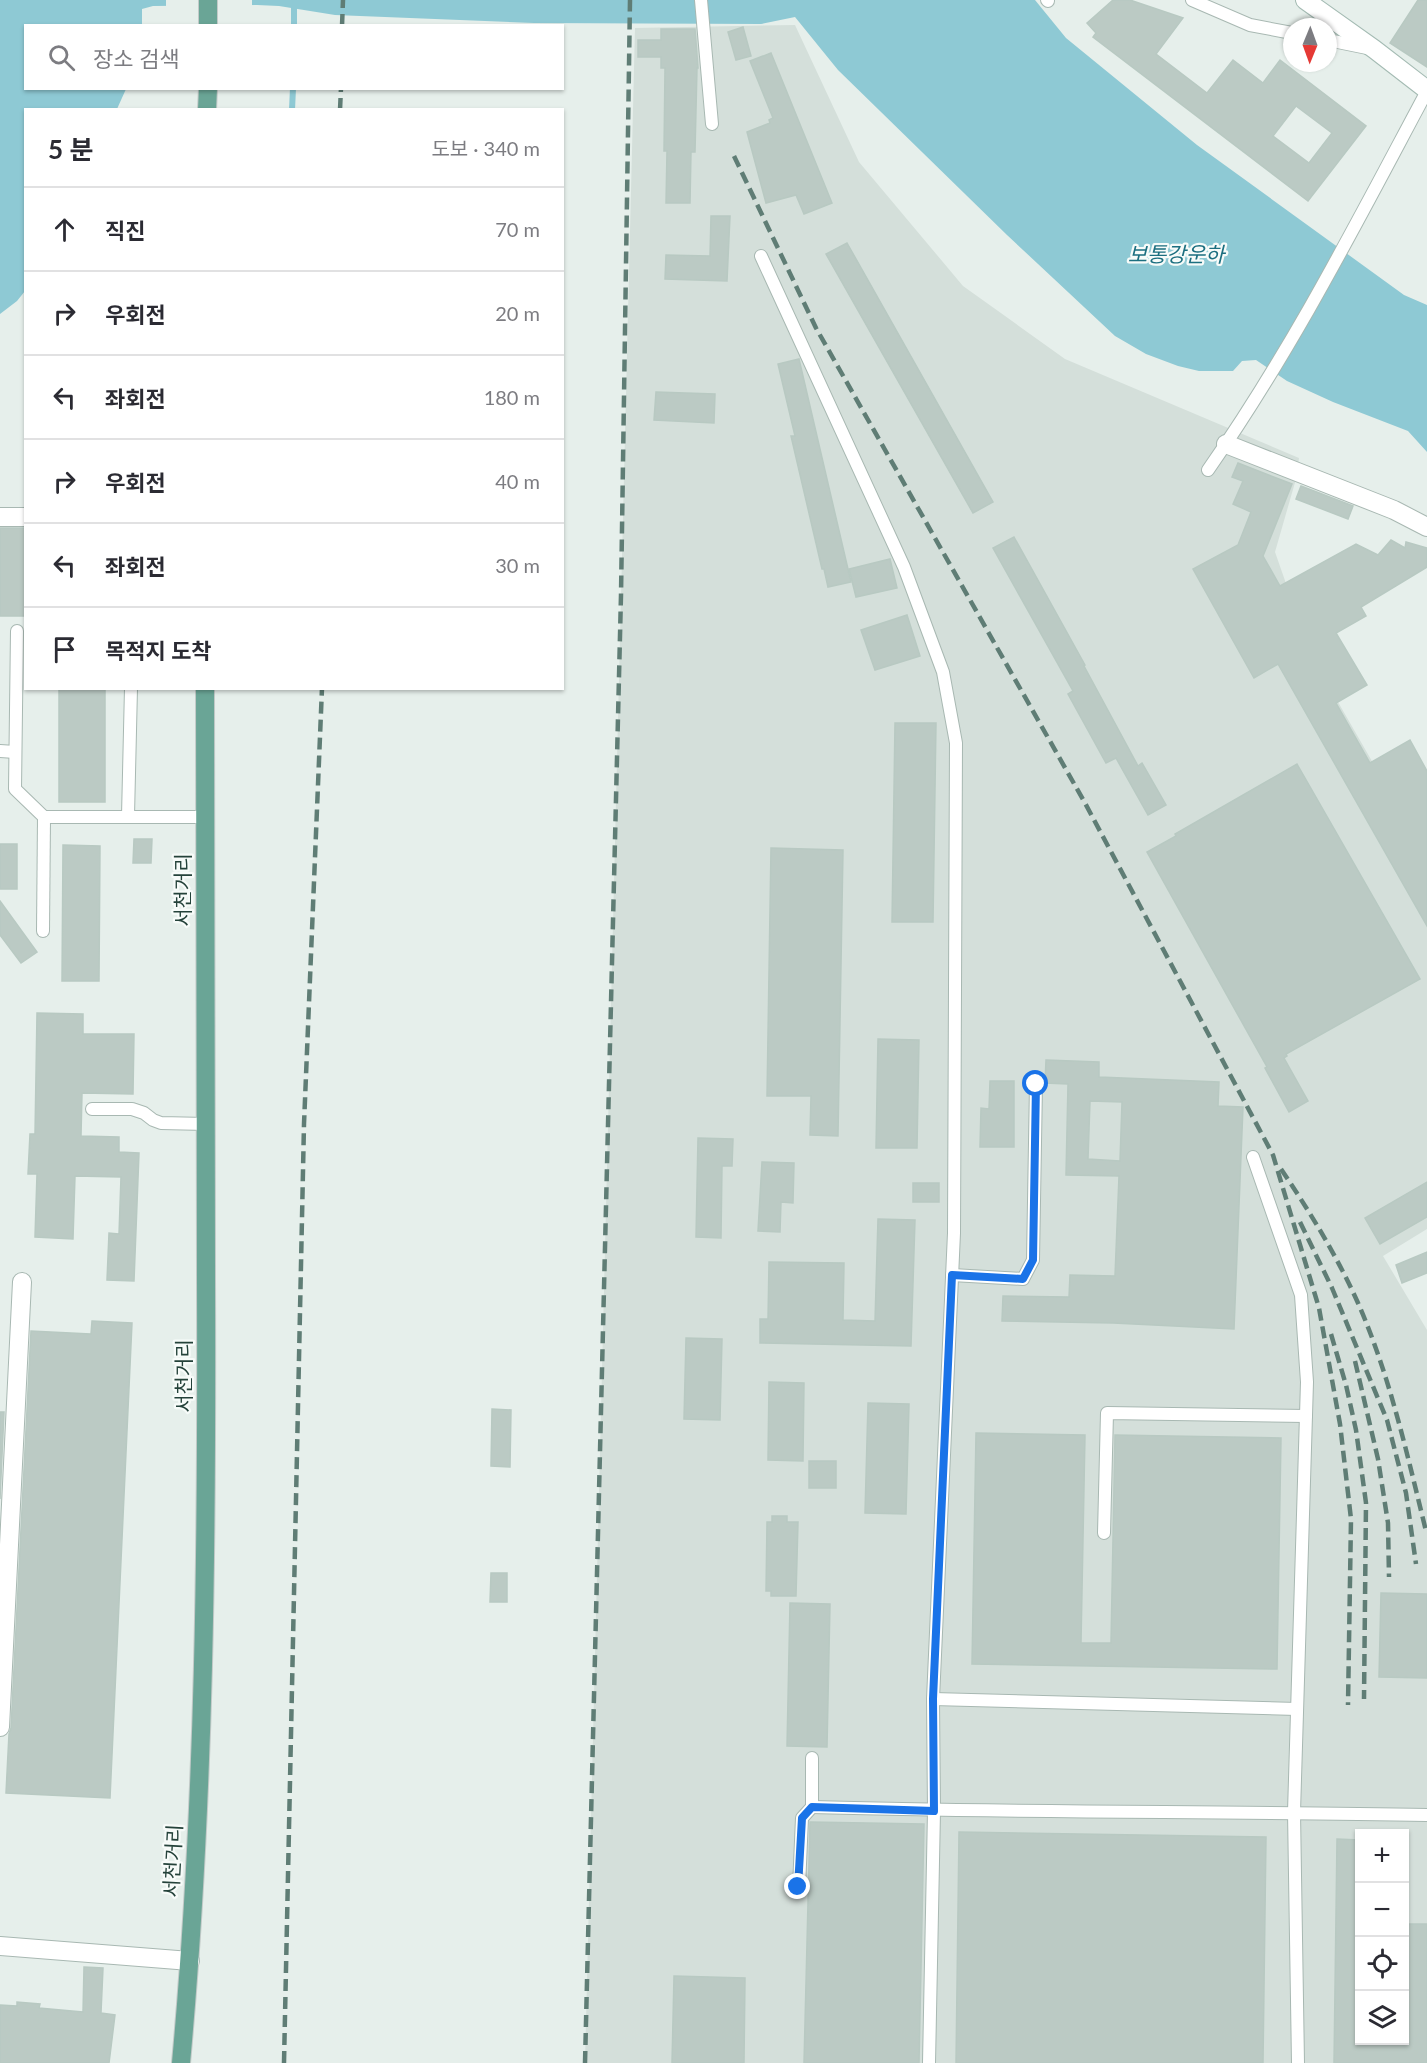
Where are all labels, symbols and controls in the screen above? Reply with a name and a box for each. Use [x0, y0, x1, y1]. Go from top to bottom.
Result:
north arrow [1283, 18, 1337, 72]
search box [24, 24, 564, 90]
icon: search [45, 41, 78, 74]
text: 장소 검색 [93, 45, 180, 72]
text: 5 분 [48, 133, 93, 165]
text: 도보 · 340 m [431, 136, 540, 160]
icon: ahead [48, 213, 81, 246]
text: 직진 [105, 217, 145, 244]
text: 70 m [495, 217, 540, 241]
water label: 보통강운하 [1128, 241, 1227, 266]
icon: right [48, 297, 81, 330]
text: 우회전 [105, 301, 166, 328]
text: 20 m [495, 301, 540, 325]
icon: left [48, 381, 81, 414]
text: 좌회전 [105, 385, 166, 412]
text: 180 m [484, 385, 540, 409]
icon: right [48, 465, 81, 498]
text: 우회전 [105, 469, 166, 496]
text: 40 m [495, 469, 540, 493]
icon: left [48, 549, 81, 582]
text: 좌회전 [105, 553, 166, 580]
text: 30 m [495, 553, 540, 577]
icon: arrive [48, 633, 81, 666]
text: 목적지 도착 [105, 637, 212, 664]
street label: 서천거리 [170, 853, 194, 927]
route start [1022, 1070, 1048, 1096]
street label: 서천거리 [171, 1339, 195, 1413]
street label: 서천거리 [158, 1824, 186, 1898]
map controls [1355, 1829, 1409, 2045]
button: + [1355, 1829, 1409, 1883]
route end [784, 1873, 810, 1899]
button: − [1355, 1883, 1409, 1937]
button: locate [1355, 1937, 1409, 1991]
button: layers [1355, 1991, 1409, 2045]

